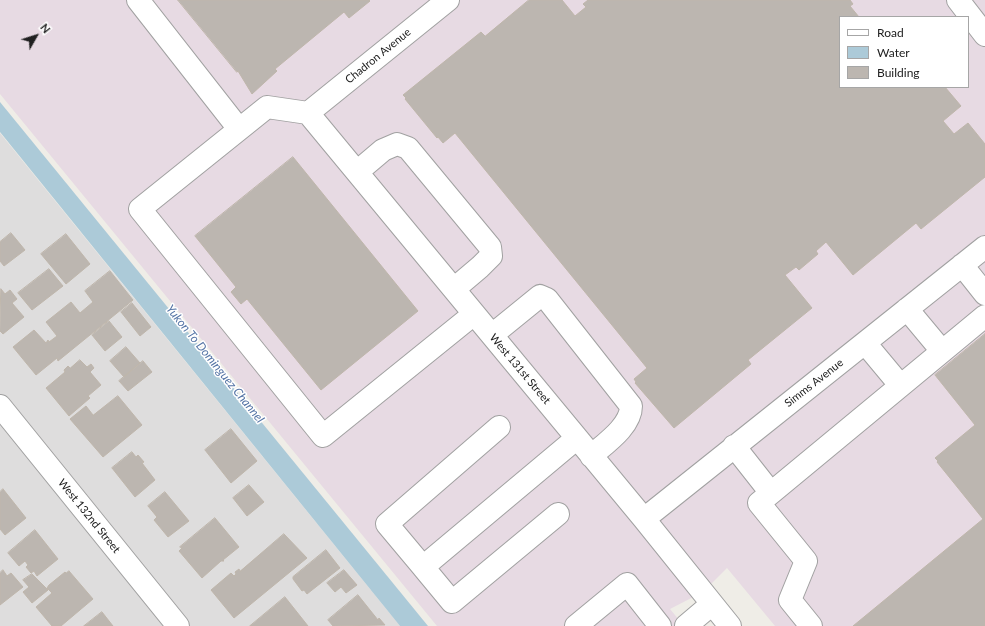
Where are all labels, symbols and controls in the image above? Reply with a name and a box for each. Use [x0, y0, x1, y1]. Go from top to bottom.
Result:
north arrow [16, 16, 56, 56]
legend [839, 16, 969, 88]
text: N [38, 21, 53, 36]
text: Road [877, 25, 904, 40]
street label: Chadron Avenue [343, 26, 413, 86]
text: Water [877, 45, 910, 60]
text: Building [877, 65, 920, 80]
water label: Yukon To Dominguez Channel [163, 302, 267, 426]
street label: West 131st Street [487, 331, 553, 407]
street label: Simms Avenue [782, 356, 846, 410]
street label: West 132nd Street [55, 476, 123, 556]

